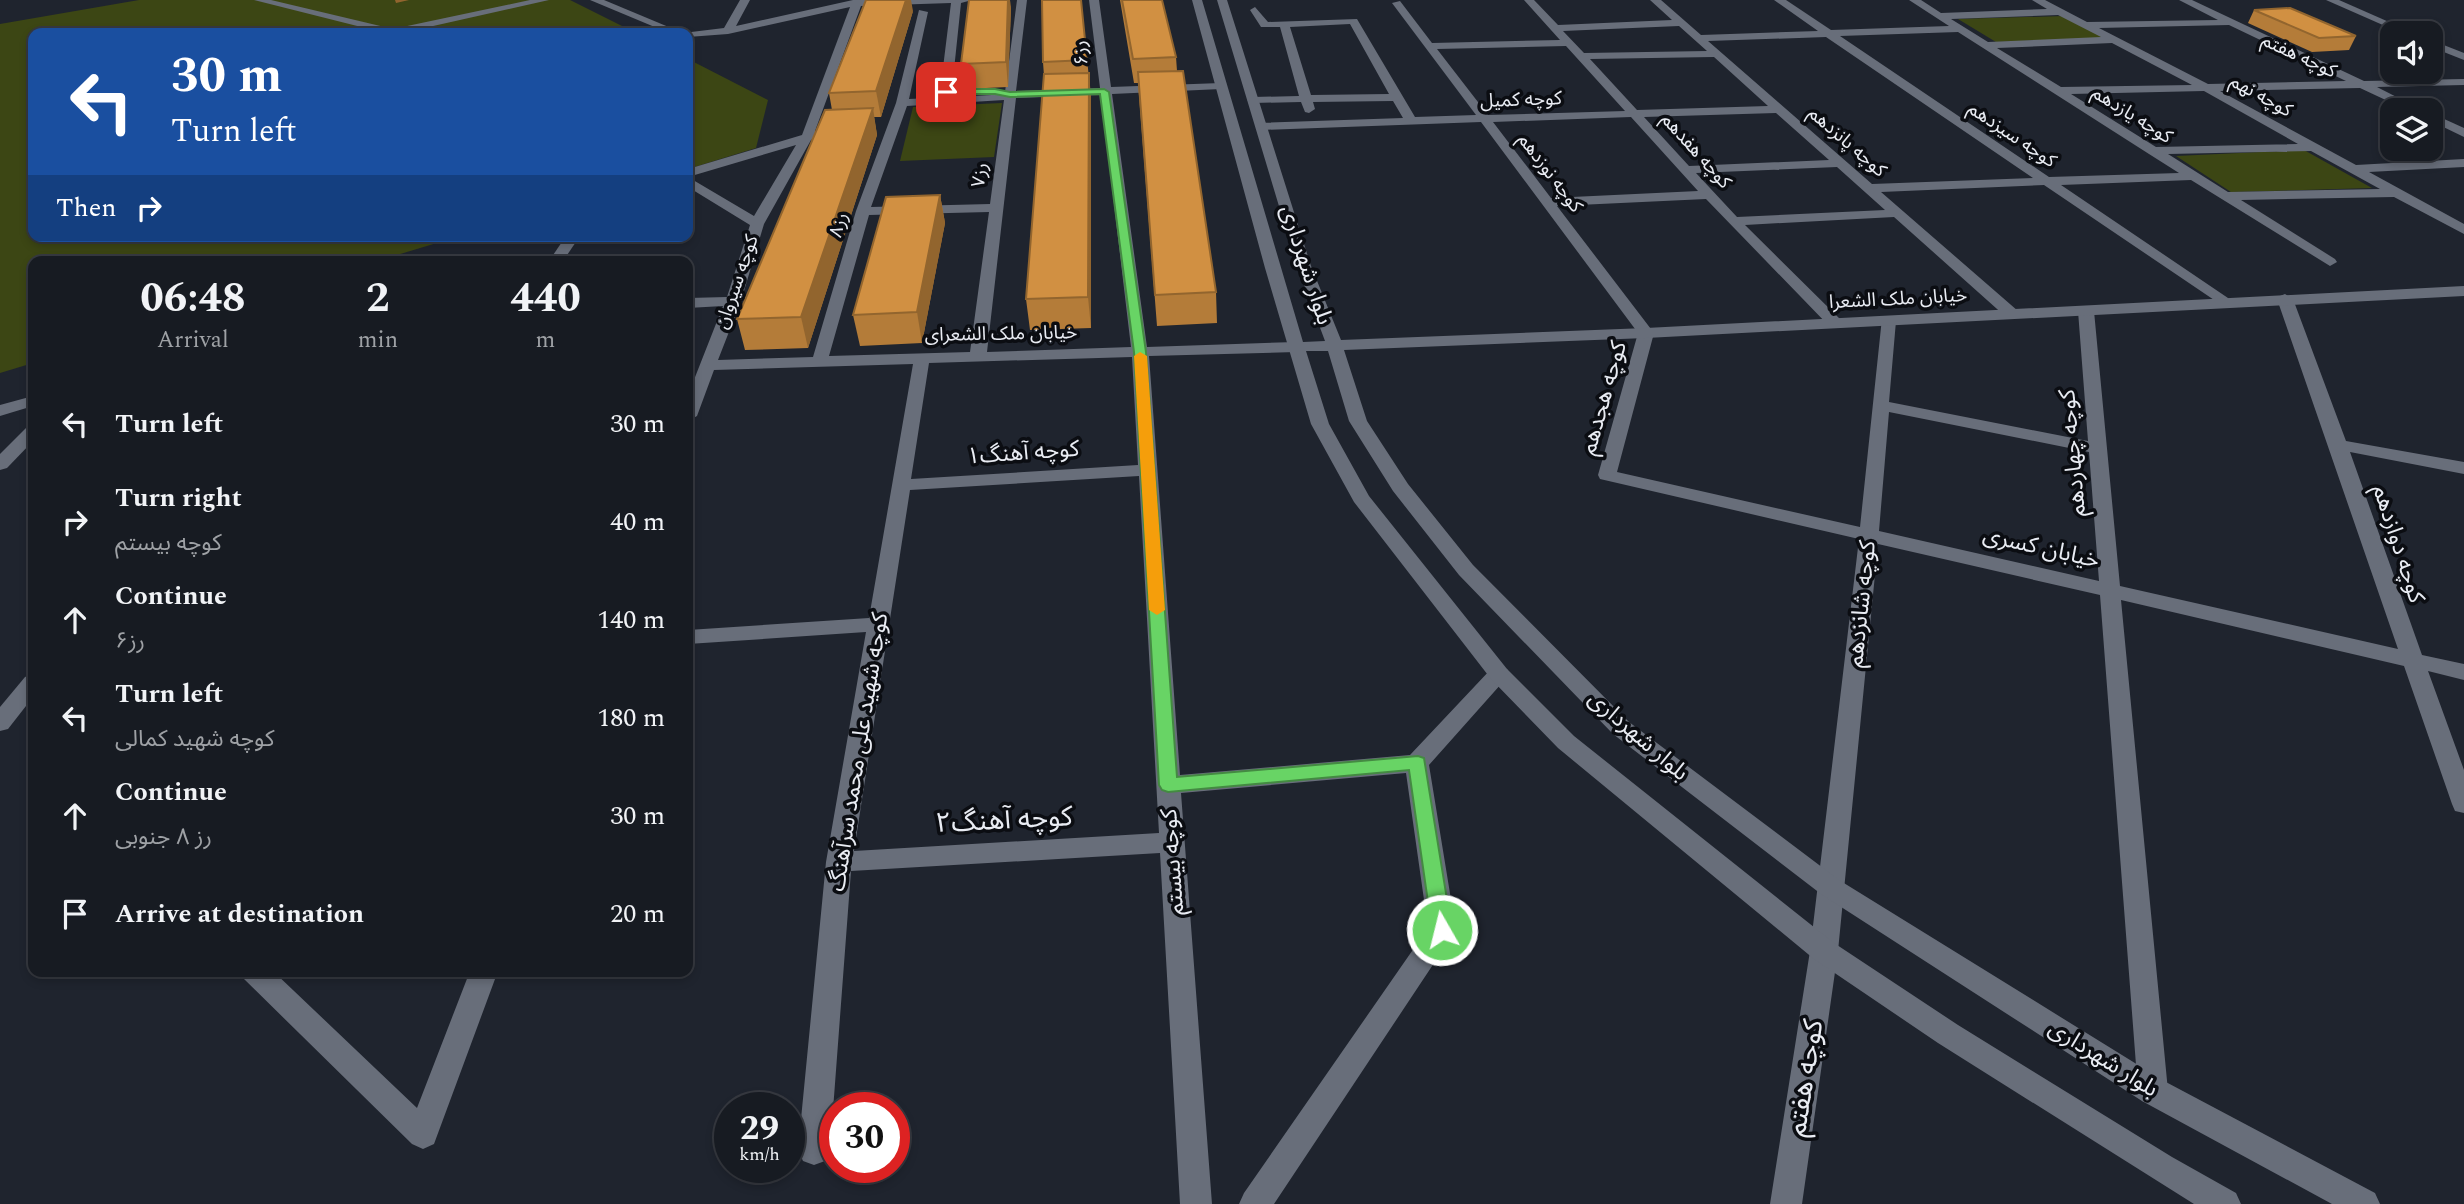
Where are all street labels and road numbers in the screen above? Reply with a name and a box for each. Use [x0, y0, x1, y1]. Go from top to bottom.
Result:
street label: کوچه هفتم [2257, 26, 2342, 87]
street label: رز۶ [1065, 39, 1097, 67]
street label: کوچه نهم [2224, 67, 2299, 126]
street label: کوچه یازدهم [2086, 79, 2179, 152]
street label: کوچه کمیل [1480, 84, 1564, 116]
street label: کوچه سیزدهم [1962, 95, 2063, 176]
street label: کوچه پانزدهم [1801, 100, 1894, 185]
street label: کوچه هفدهم [1654, 106, 1739, 196]
street label: کوچه نوزدهم [1510, 127, 1590, 220]
street label: رز۷ [964, 161, 996, 189]
street label: بلوار شهرداری [1270, 201, 1342, 329]
street label: رز۸ [822, 209, 856, 241]
street label: کوچه سیروان [707, 230, 767, 333]
street label: خیابان ملک الشعرا [1828, 281, 1968, 317]
street label: خیابان ملک الشعرای [924, 318, 1078, 350]
street label: کوچه هجدهم [1571, 336, 1637, 459]
street label: کوچه چهاردهم [2050, 387, 2096, 518]
street label: کوچه آهنگ۱ [965, 432, 1081, 474]
street label: کوچه دوازدهم [2362, 480, 2434, 608]
street label: خیابان کسری [1979, 518, 2103, 578]
street label: کوچه شانزدهم [1838, 538, 1886, 669]
street label: کوچه شهید علی محمد سرآهنگ [820, 610, 898, 894]
street label: بلوار شهرداری [1580, 682, 1696, 790]
street label: کوچه آهنگ۲ [934, 795, 1074, 845]
street label: کوچه بیستم [1152, 807, 1194, 916]
street label: بلوار شهرداری [2041, 1011, 2165, 1107]
street label: کوچه هفتم [1775, 1016, 1836, 1140]

